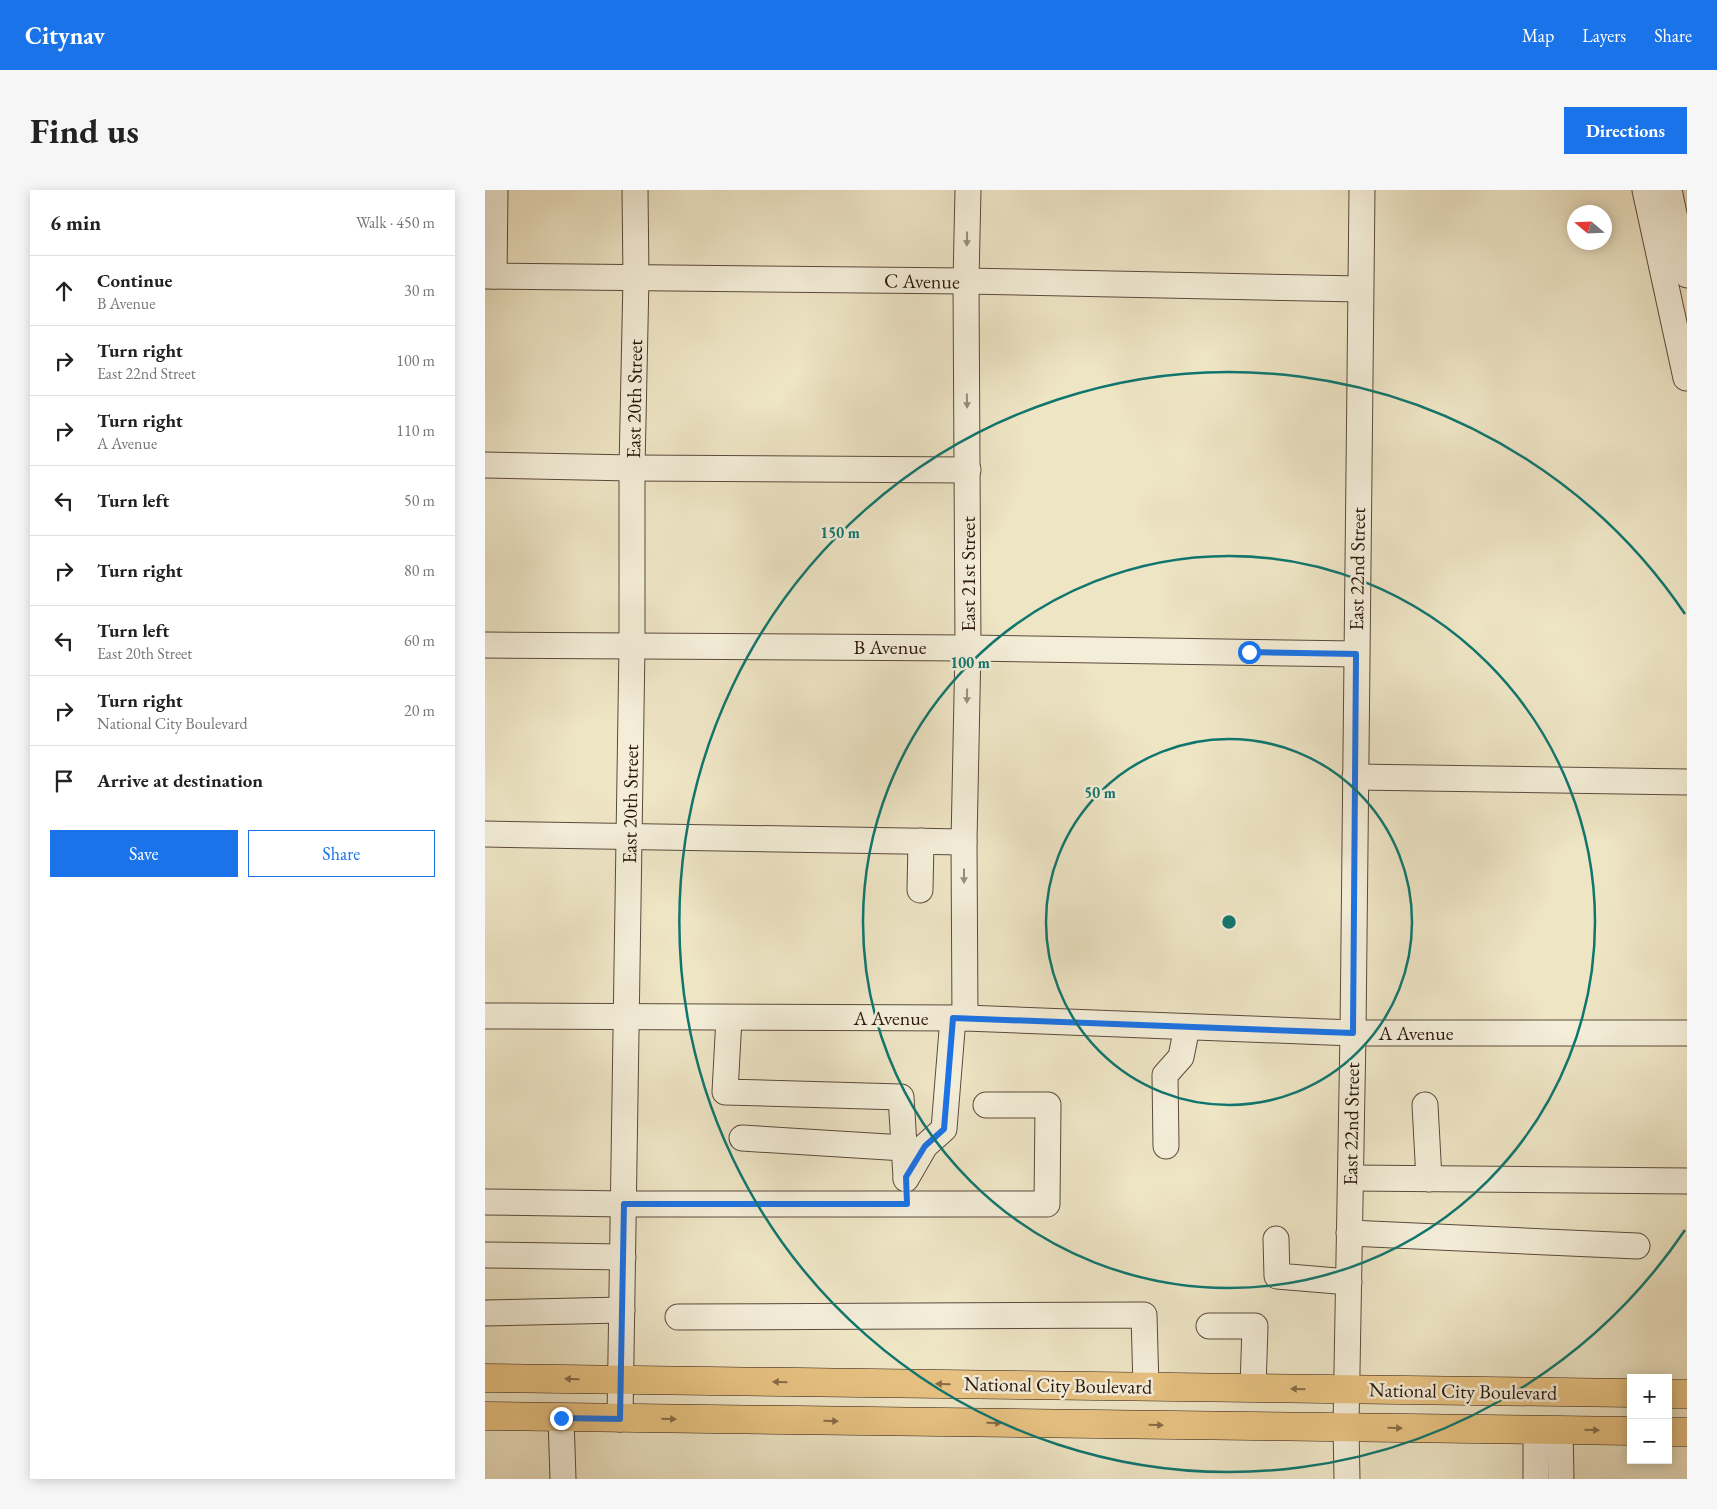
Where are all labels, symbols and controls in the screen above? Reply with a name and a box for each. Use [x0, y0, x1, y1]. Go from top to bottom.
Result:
text: Citynav [25, 20, 105, 51]
text: Map [1522, 24, 1554, 47]
text: Layers [1582, 24, 1626, 47]
text: Share [1654, 24, 1692, 47]
button: Directions [1564, 107, 1687, 154]
text: Find us [30, 108, 139, 153]
north arrow [1567, 205, 1612, 250]
text: 6 min [50, 209, 101, 236]
text: Walk · 450 m [356, 212, 435, 233]
one-way arrow [963, 231, 971, 247]
street label: C Avenue [884, 267, 960, 295]
text: Continue [97, 268, 172, 293]
icon: ahead [50, 277, 78, 305]
text: 30 m [404, 280, 435, 301]
text: B Avenue [97, 293, 156, 314]
text: Turn right [97, 338, 183, 363]
street label: East 20th Street [620, 338, 648, 459]
icon: right [50, 347, 78, 375]
text: 100 m [396, 350, 435, 371]
text: East 22nd Street [97, 363, 196, 384]
one-way arrow [963, 393, 971, 409]
text: Turn right [97, 408, 183, 433]
icon: right [50, 417, 78, 445]
text: 110 m [396, 420, 435, 441]
text: A Avenue [97, 433, 157, 454]
icon: left [50, 487, 78, 515]
text: Turn left [97, 488, 169, 513]
text: 50 m [404, 490, 435, 511]
street label: East 22nd Street [1343, 506, 1371, 631]
street label: East 21st Street [955, 516, 981, 632]
text: 150 m [820, 523, 860, 542]
icon: right [50, 557, 78, 585]
text: Turn right [97, 558, 183, 583]
text: 80 m [404, 560, 435, 581]
text: Turn left [97, 618, 169, 643]
icon: left [50, 627, 78, 655]
text: 60 m [404, 630, 435, 651]
street label: B Avenue [853, 634, 927, 660]
route start [1238, 641, 1261, 664]
text: East 20th Street [97, 643, 192, 664]
text: 100 m [950, 653, 990, 672]
text: Turn right [97, 688, 183, 713]
one-way arrow [963, 689, 971, 705]
icon: right [50, 697, 78, 725]
text: 20 m [404, 700, 435, 721]
text: National City Boulevard [97, 713, 248, 734]
street label: East 20th Street [616, 743, 644, 864]
icon: arrive [50, 767, 78, 795]
text: Arrive at destination [97, 768, 263, 793]
text: 50 m [1084, 783, 1116, 802]
button: Save [50, 830, 238, 877]
button: Share [248, 830, 435, 877]
one-way arrow [960, 869, 968, 885]
centre of rings [1220, 913, 1238, 931]
street label: A Avenue [852, 1005, 929, 1031]
street label: A Avenue [1377, 1020, 1454, 1046]
street label: East 22nd Street [1337, 1061, 1365, 1186]
street label: National City Boulevard [964, 1370, 1153, 1400]
map controls [1627, 1374, 1672, 1464]
button: + [1627, 1374, 1672, 1419]
one-way arrow [564, 1375, 580, 1383]
street label: National City Boulevard [1369, 1376, 1558, 1406]
one-way arrow [772, 1378, 788, 1386]
one-way arrow [935, 1380, 951, 1388]
one-way arrow [1290, 1384, 1306, 1392]
route end [550, 1407, 573, 1430]
one-way arrow [661, 1415, 677, 1423]
one-way arrow [824, 1417, 840, 1425]
one-way arrow [986, 1419, 1002, 1427]
button: − [1627, 1419, 1672, 1464]
one-way arrow [1149, 1421, 1165, 1429]
one-way arrow [1387, 1424, 1403, 1432]
one-way arrow [1585, 1427, 1601, 1435]

